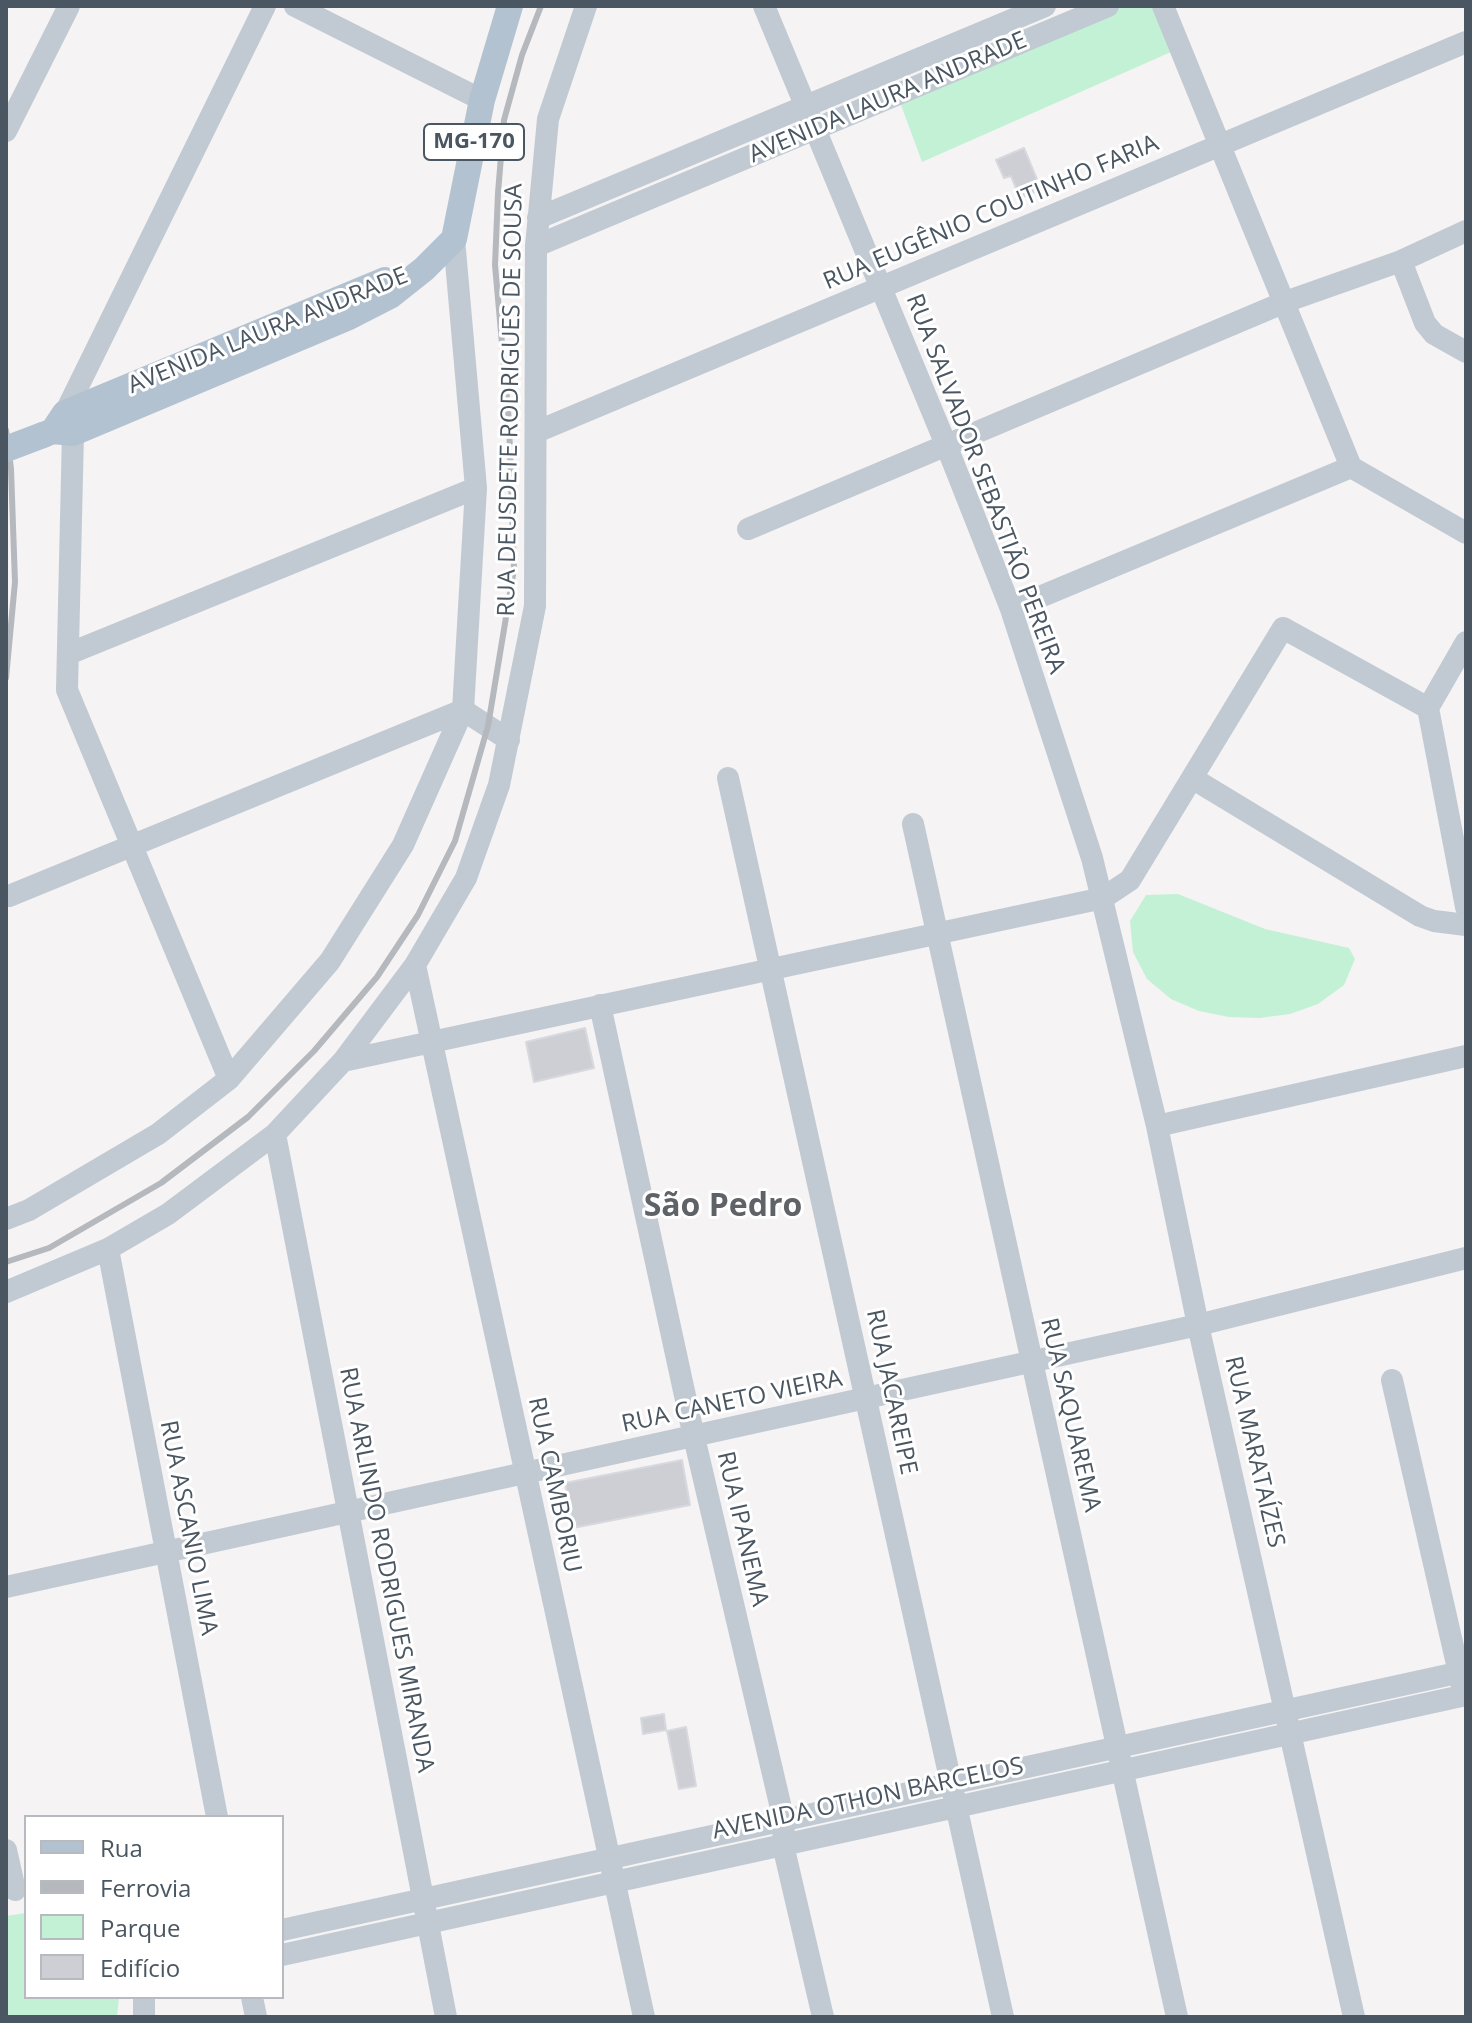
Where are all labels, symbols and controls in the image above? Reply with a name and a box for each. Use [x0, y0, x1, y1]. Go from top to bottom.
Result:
street label: AVENIDA LAURA ANDRADE [745, 26, 1031, 170]
road number: MG-170 [424, 124, 524, 160]
street label: RUA EUGÊNIO COUTINHO FARIA [819, 129, 1163, 297]
street label: RUA DEUSDETE RODRIGUES DE SOUSA [493, 183, 529, 617]
street label: AVENIDA LAURA ANDRADE [124, 262, 412, 400]
street label: RUA SALVADOR SEBASTIÃO PEREIRA [899, 290, 1071, 678]
district label: São Pedro [644, 1188, 802, 1226]
street label: RUA JACAREIPE [859, 1307, 923, 1477]
street label: RUA SAQUAREMA [1034, 1315, 1106, 1515]
street label: RUA MARATAÍZES [1218, 1353, 1290, 1551]
street label: RUA ARLINDO RODRIGUES MIRANDA [333, 1365, 439, 1775]
street label: RUA CANETO VIEIRA [619, 1365, 845, 1439]
street label: RUA CAMBORIU [521, 1395, 587, 1575]
street label: RUA ASCANIO LIMA [153, 1418, 223, 1638]
street label: RUA IPANEMA [710, 1449, 774, 1609]
street label: AVENIDA OTHON BARCELOS [710, 1752, 1026, 1846]
legend [24, 1815, 284, 1999]
text: Rua [100, 1831, 143, 1864]
text: Ferrovia [100, 1871, 191, 1904]
text: Parque [100, 1911, 180, 1944]
text: Edifício [100, 1951, 180, 1984]

